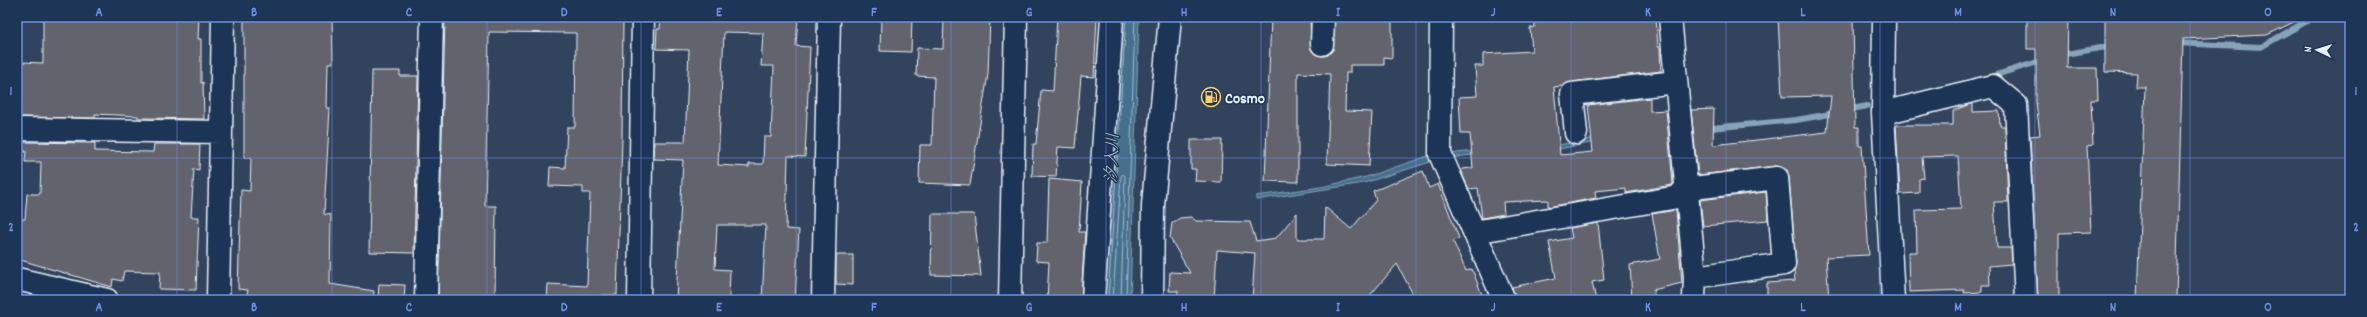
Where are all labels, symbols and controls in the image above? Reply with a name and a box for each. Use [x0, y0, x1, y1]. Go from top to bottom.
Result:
text: A [95, 4, 103, 23]
text: B [251, 4, 257, 23]
text: C [406, 4, 413, 23]
text: D [561, 4, 568, 23]
text: E [716, 4, 723, 23]
text: F [871, 4, 877, 23]
text: G [1026, 4, 1033, 23]
text: H [1181, 4, 1188, 23]
text: I [1336, 4, 1341, 23]
text: J [1491, 4, 1496, 23]
text: K [1645, 4, 1651, 23]
text: L [1800, 4, 1806, 23]
text: M [1954, 4, 1962, 23]
text: N [2110, 4, 2116, 23]
text: O [2264, 4, 2272, 23]
north arrow [2297, 30, 2337, 70]
text: N [2301, 46, 2317, 53]
text: 1 [10, 83, 13, 102]
text: 1 [2355, 83, 2358, 102]
fuel station icon: Cosmo [1200, 86, 1222, 108]
place label: Cosmo [1225, 88, 1265, 111]
water label: 汐入川 [1101, 132, 1127, 184]
text: 2 [8, 219, 14, 238]
text: 2 [2353, 219, 2359, 238]
text: A [95, 299, 103, 317]
text: B [251, 299, 257, 317]
text: C [406, 299, 413, 317]
text: D [561, 299, 568, 317]
text: E [716, 299, 723, 317]
text: F [871, 299, 877, 317]
text: G [1026, 299, 1033, 317]
text: H [1181, 299, 1188, 317]
text: I [1336, 299, 1341, 317]
text: J [1491, 299, 1496, 317]
text: K [1645, 299, 1651, 317]
text: L [1800, 299, 1806, 317]
text: M [1954, 299, 1962, 317]
text: N [2110, 299, 2116, 317]
text: O [2264, 299, 2272, 317]

